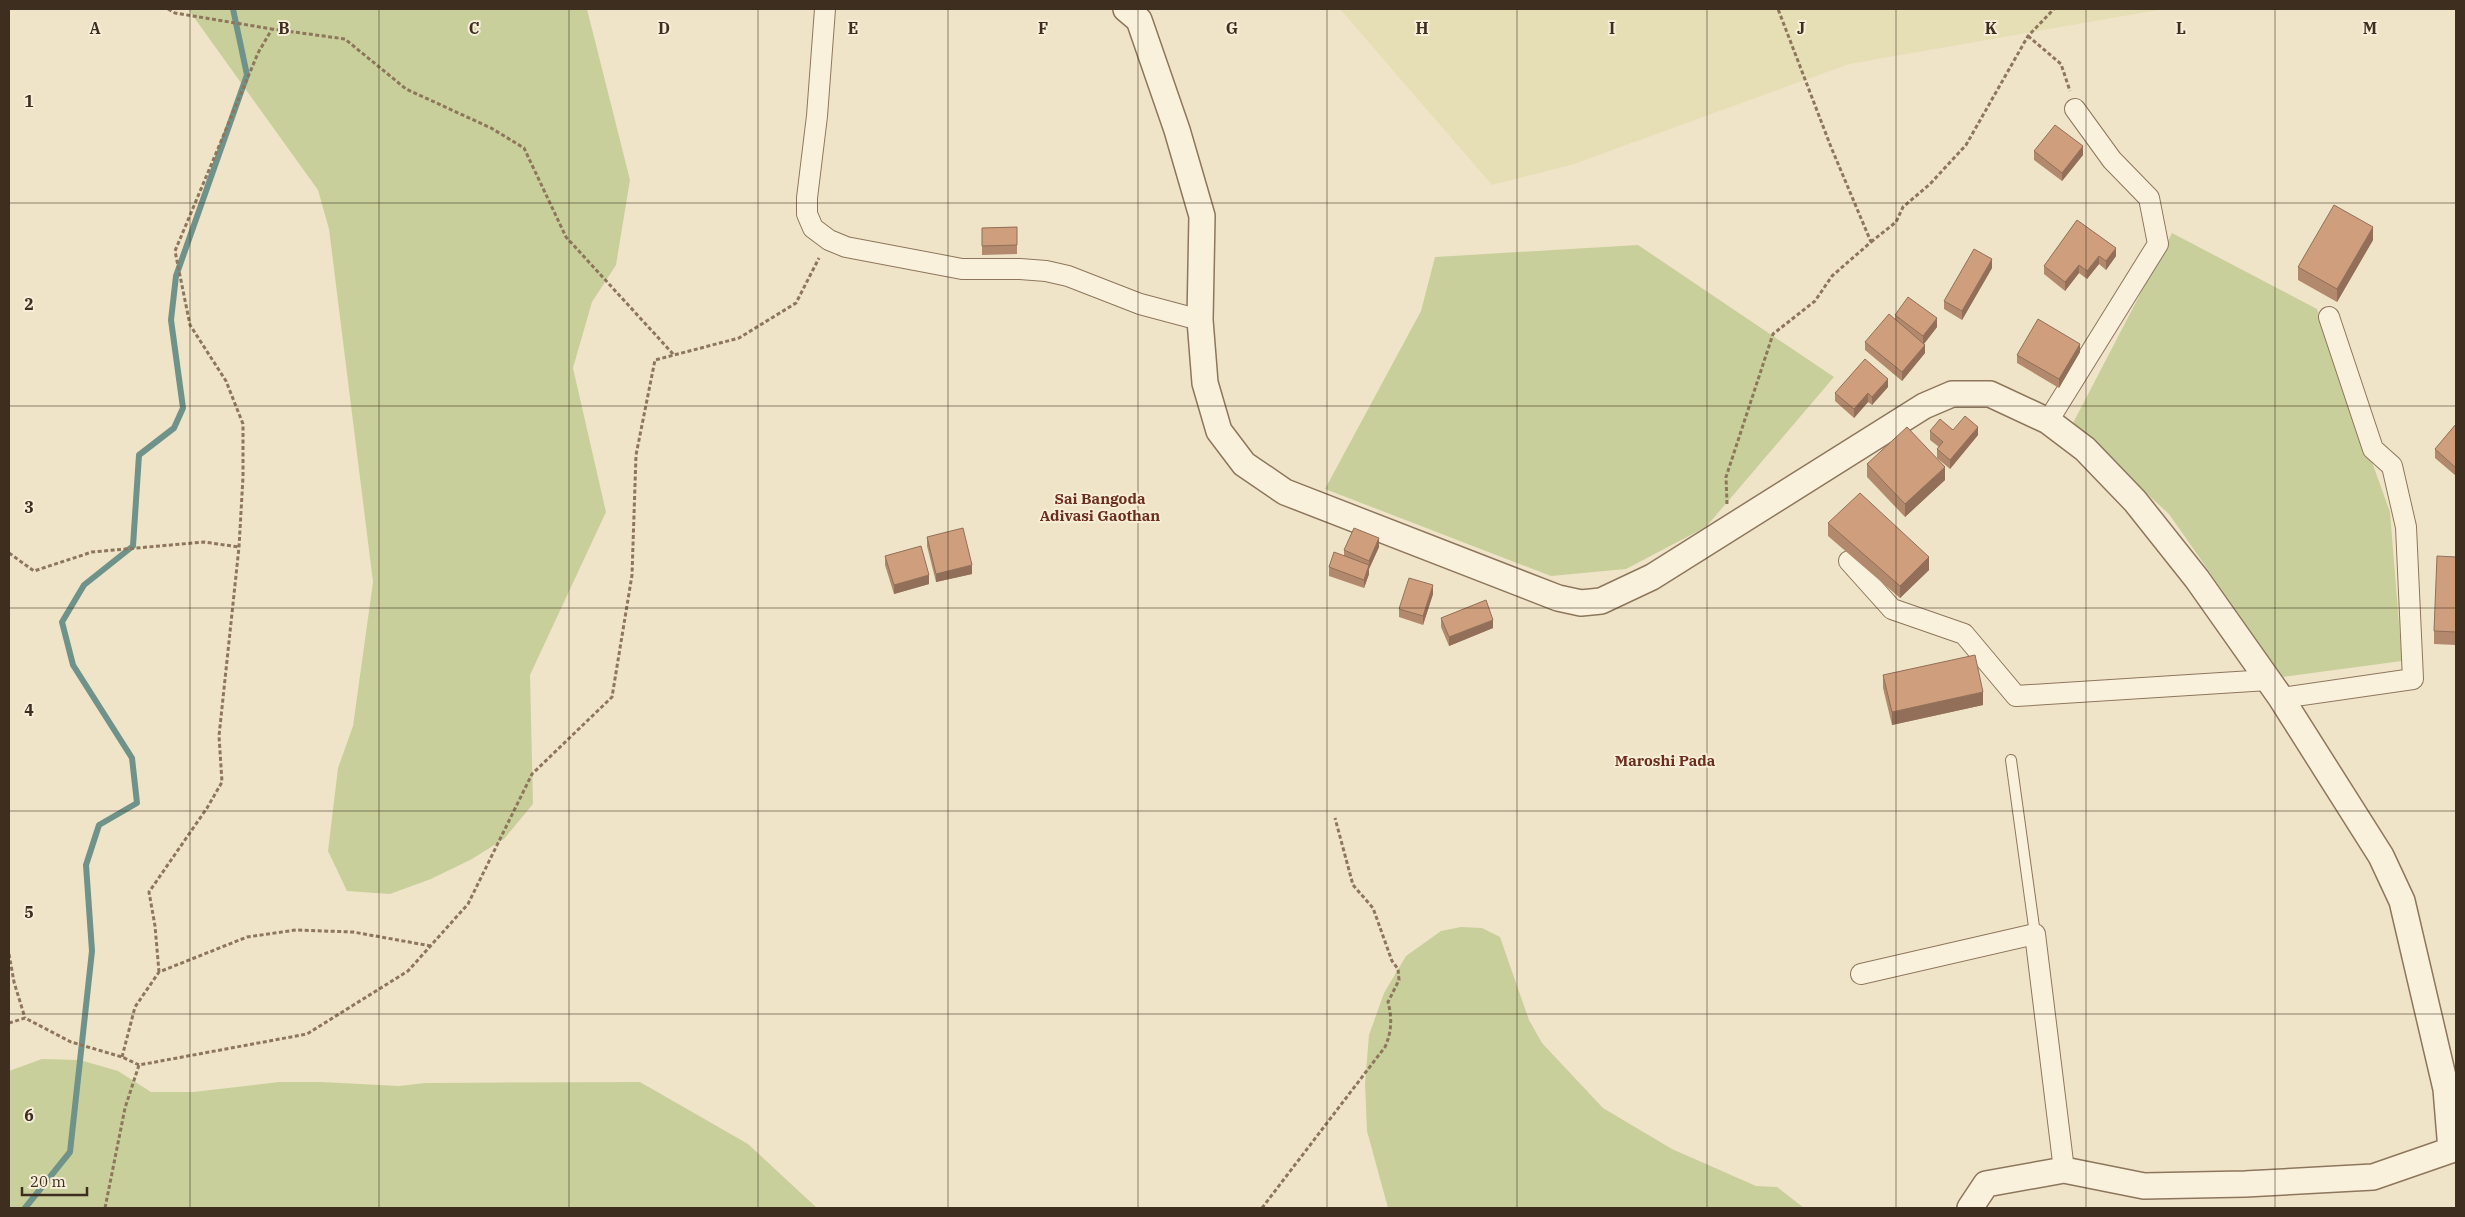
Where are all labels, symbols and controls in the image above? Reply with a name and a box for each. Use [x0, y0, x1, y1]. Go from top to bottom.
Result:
text: A [89, 18, 101, 38]
text: B [278, 18, 290, 38]
text: C [469, 18, 479, 38]
text: D [658, 18, 670, 38]
text: E [848, 18, 858, 38]
text: F [1038, 18, 1048, 38]
text: G [1226, 18, 1238, 38]
text: H [1416, 18, 1429, 38]
text: I [1609, 18, 1615, 38]
text: J [1797, 18, 1805, 38]
text: K [1985, 18, 1998, 38]
text: L [2176, 18, 2186, 38]
text: M [2363, 18, 2377, 38]
text: 1 [24, 91, 34, 111]
text: 2 [24, 294, 34, 314]
district label: Sai Bangoda Adivasi Gaothan [1040, 489, 1160, 525]
text: 3 [24, 497, 34, 517]
text: 4 [24, 700, 34, 720]
district label: Maroshi Pada [1615, 751, 1716, 770]
text: 5 [24, 902, 34, 922]
text: 6 [24, 1105, 34, 1125]
scale bar [22, 1164, 88, 1196]
text: 20 m [30, 1172, 66, 1191]

